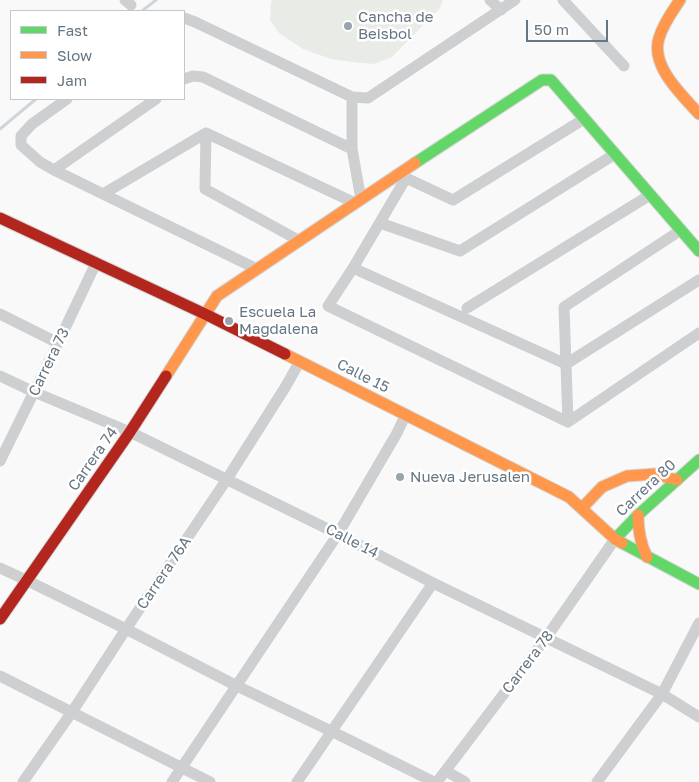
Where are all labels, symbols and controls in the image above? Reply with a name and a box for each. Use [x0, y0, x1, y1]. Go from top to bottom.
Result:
place label: Cancha de Beisbol [358, 8, 433, 43]
legend [10, 10, 185, 100]
scale bar [529, 10, 612, 42]
marker: Cancha de Beisbol [342, 20, 354, 32]
text: 50 m [534, 20, 569, 38]
text: Fast [57, 21, 88, 39]
text: Slow [57, 46, 92, 64]
text: Jam [57, 71, 87, 89]
place label: Escuela La Magdalena [239, 303, 318, 338]
marker: Escuela La Magdalena [223, 315, 235, 327]
street label: Carrera 73 [25, 325, 73, 399]
street label: Calle 15 [334, 355, 392, 397]
street label: Carrera 74 [64, 424, 122, 494]
street label: Carrera 80 [612, 456, 680, 520]
place label: Nueva Jerusalen [410, 468, 530, 486]
marker: Nueva Jerusalen [394, 471, 406, 483]
street label: Calle 14 [323, 520, 381, 562]
street label: Carrera 76A [133, 533, 195, 613]
street label: Carrera 78 [499, 627, 557, 697]

